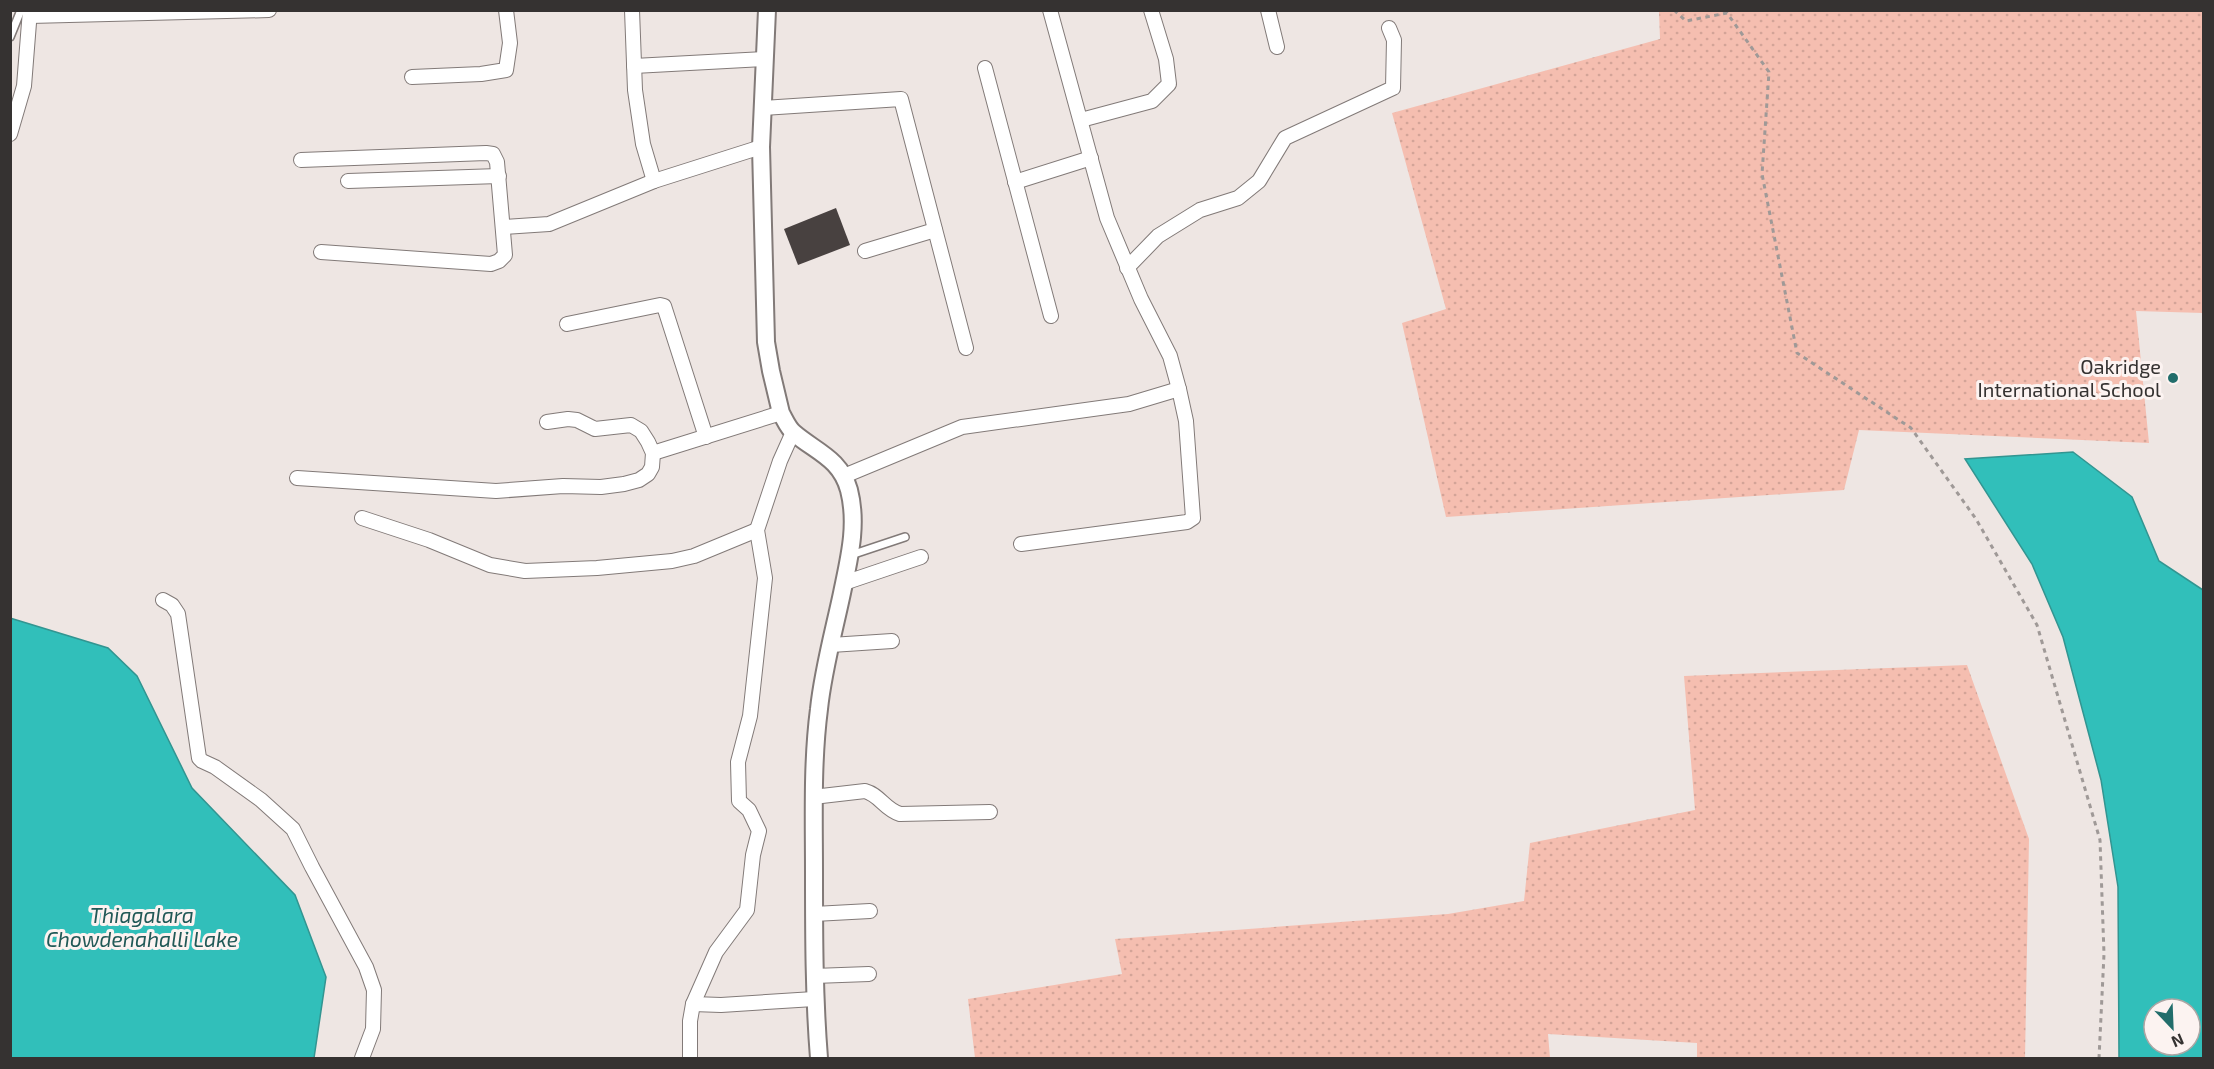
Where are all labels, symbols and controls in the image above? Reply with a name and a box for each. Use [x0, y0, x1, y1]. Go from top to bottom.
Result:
place label: Oakridge International School [1977, 354, 2161, 401]
marker: Oakridge International School [2166, 371, 2180, 385]
water label: Thiagalara Chowdenahalli Lake [46, 902, 238, 951]
north arrow [2142, 997, 2202, 1057]
text: N [2169, 1030, 2187, 1052]

